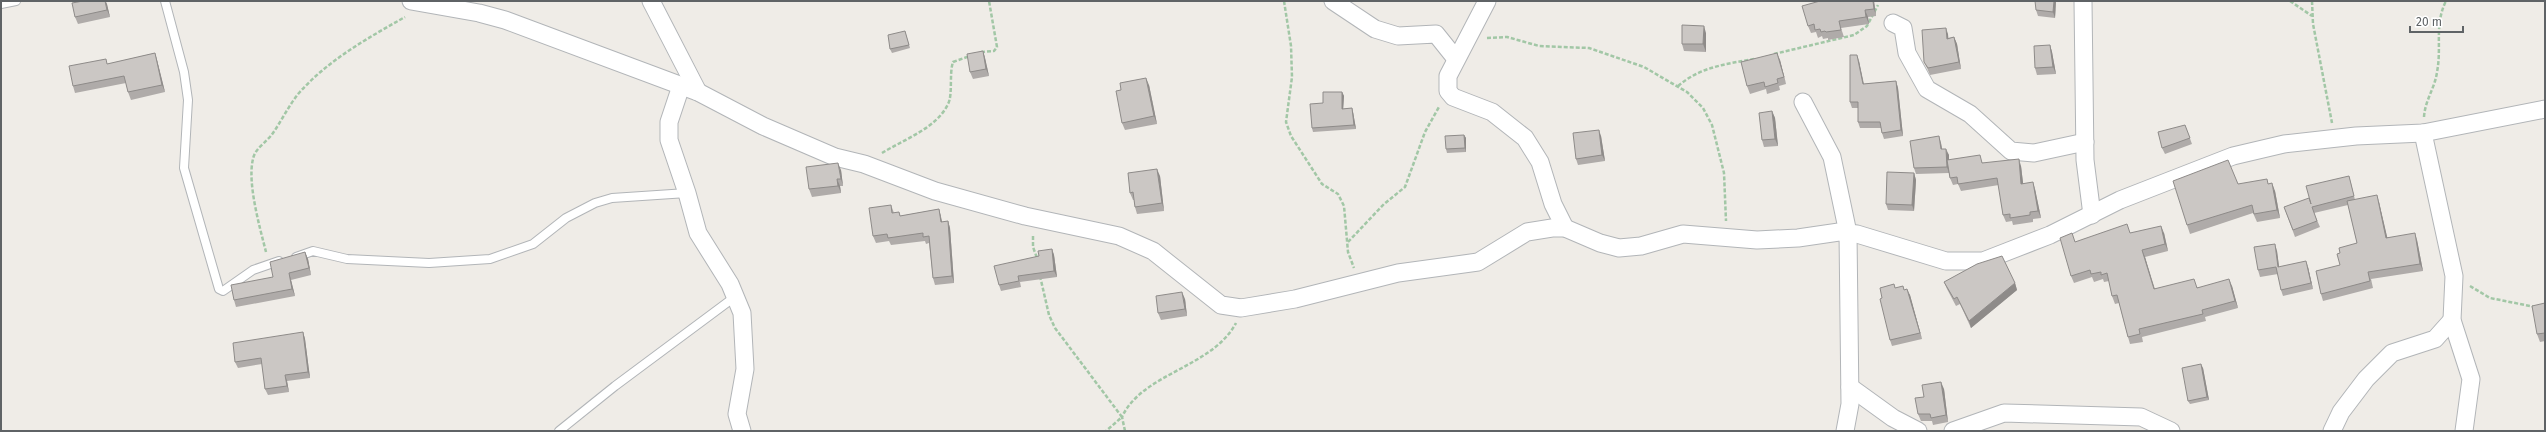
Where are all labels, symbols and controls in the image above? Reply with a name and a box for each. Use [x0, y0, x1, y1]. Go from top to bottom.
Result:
scale bar [2410, 8, 2463, 34]
text: 20 m [2416, 15, 2442, 29]

